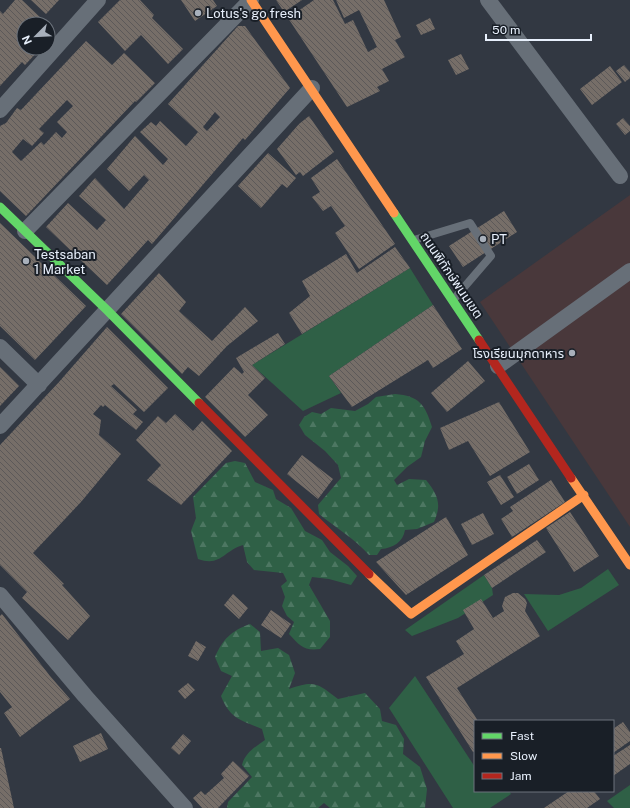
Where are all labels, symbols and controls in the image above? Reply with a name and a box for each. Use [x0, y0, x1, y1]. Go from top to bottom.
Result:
place label: Lotus's go fresh [206, 6, 301, 21]
marker: Lotus's go fresh [193, 8, 203, 18]
north arrow [16, 16, 56, 56]
scale bar [486, 16, 591, 42]
text: 50 m [492, 23, 520, 37]
text: N [20, 34, 34, 46]
street label: ถนนพิทักษ์พนมเขต [417, 229, 486, 321]
place label: PT [491, 232, 507, 247]
marker: PT [478, 234, 488, 244]
place label: Testsaban 1 Market [34, 247, 96, 277]
marker: Testsaban 1 Market [21, 256, 31, 266]
place label: โรงเรียนมุกดาหาร [473, 346, 564, 361]
marker: โรงเรียนมุกดาหาร [567, 348, 577, 358]
legend [474, 720, 614, 792]
text: Fast [510, 729, 535, 743]
text: Slow [510, 749, 538, 763]
text: Jam [510, 769, 532, 783]

